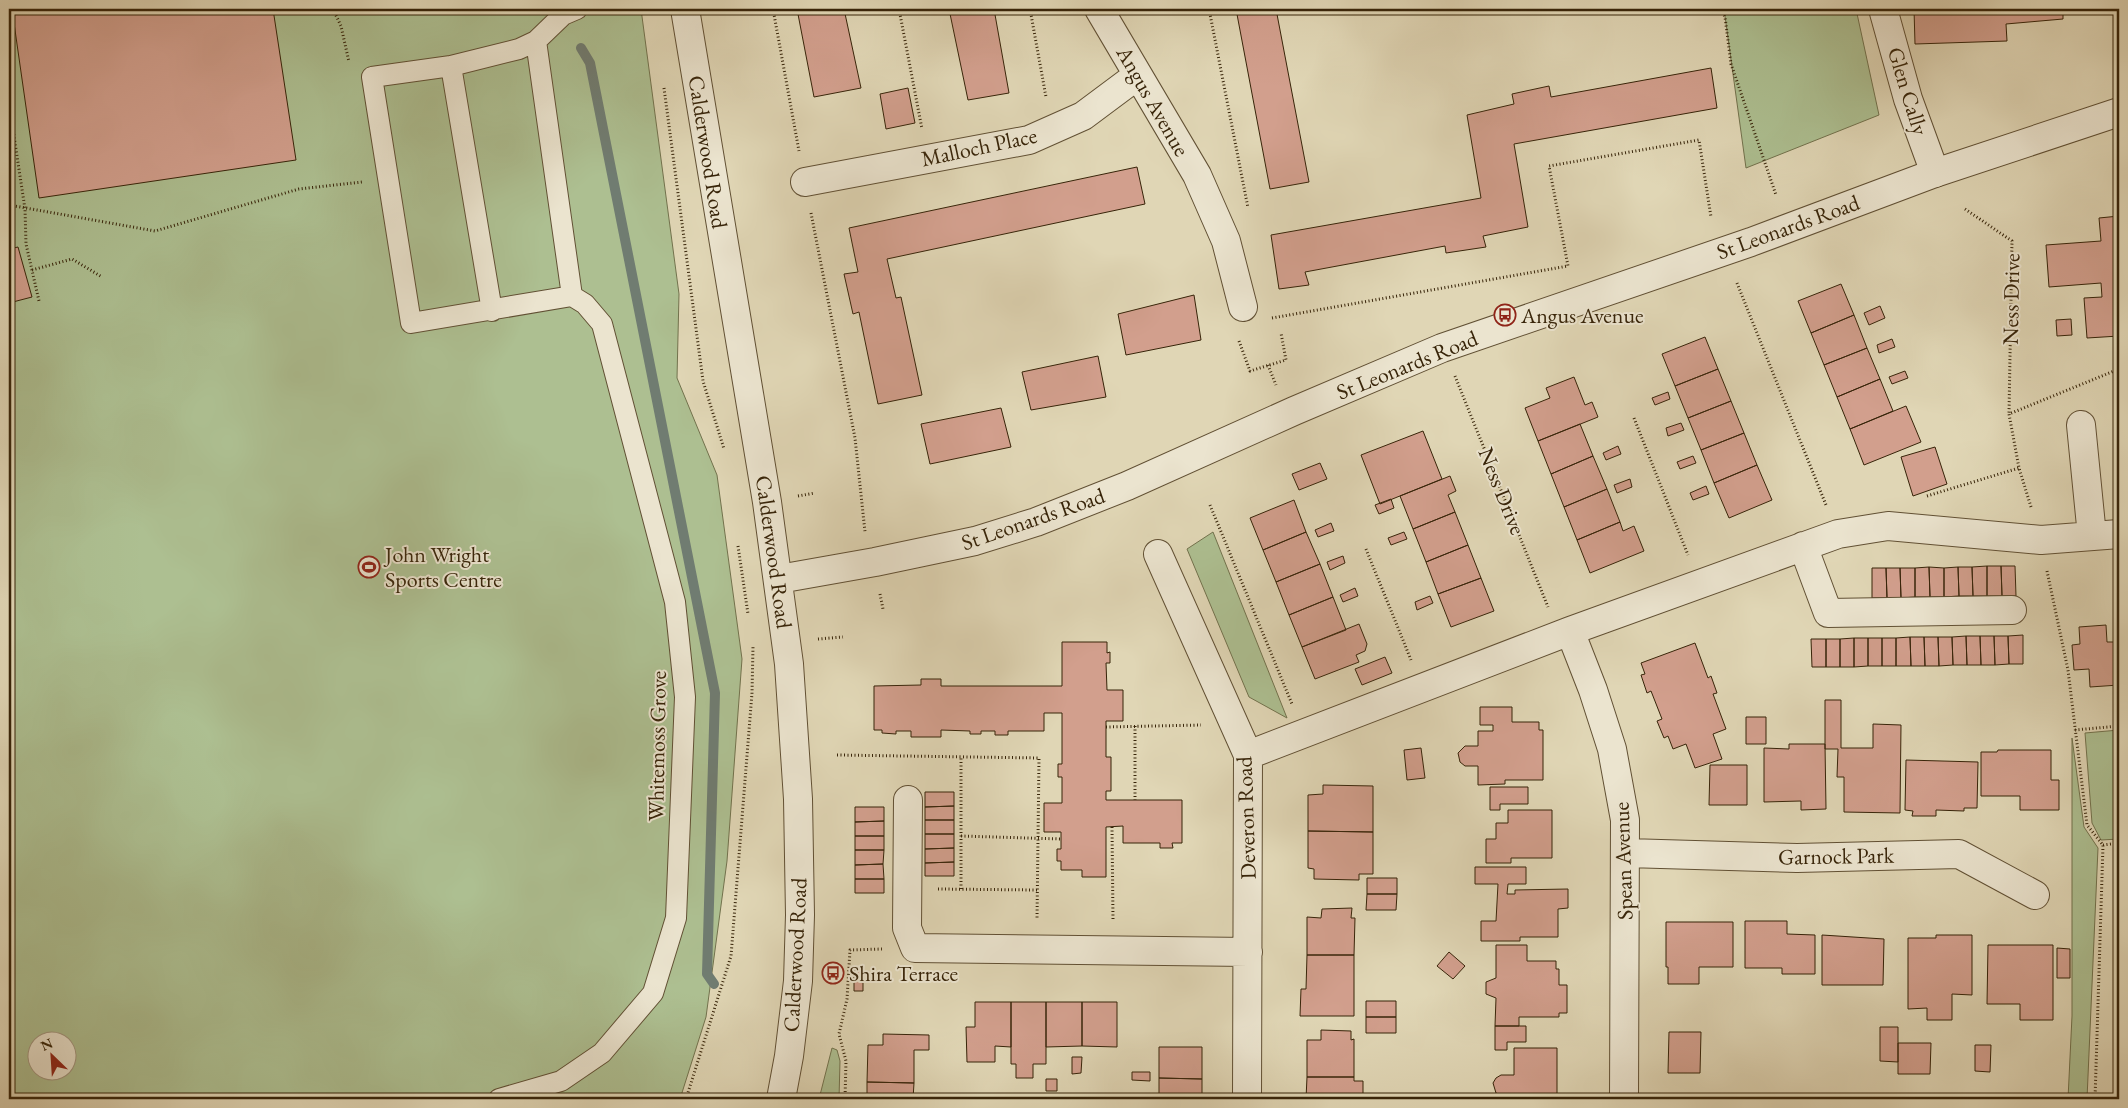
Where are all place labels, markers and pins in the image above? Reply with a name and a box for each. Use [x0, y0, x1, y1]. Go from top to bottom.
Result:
place label: Angus Avenue [1520, 301, 1644, 330]
bus stop icon: Angus Avenue [1493, 303, 1517, 327]
place label: John Wright Sports Centre [383, 540, 502, 594]
sports icon: John Wright Sports Centre [357, 555, 381, 579]
place label: Shira Terrace [849, 959, 958, 988]
bus stop icon: Shira Terrace [821, 961, 845, 985]

